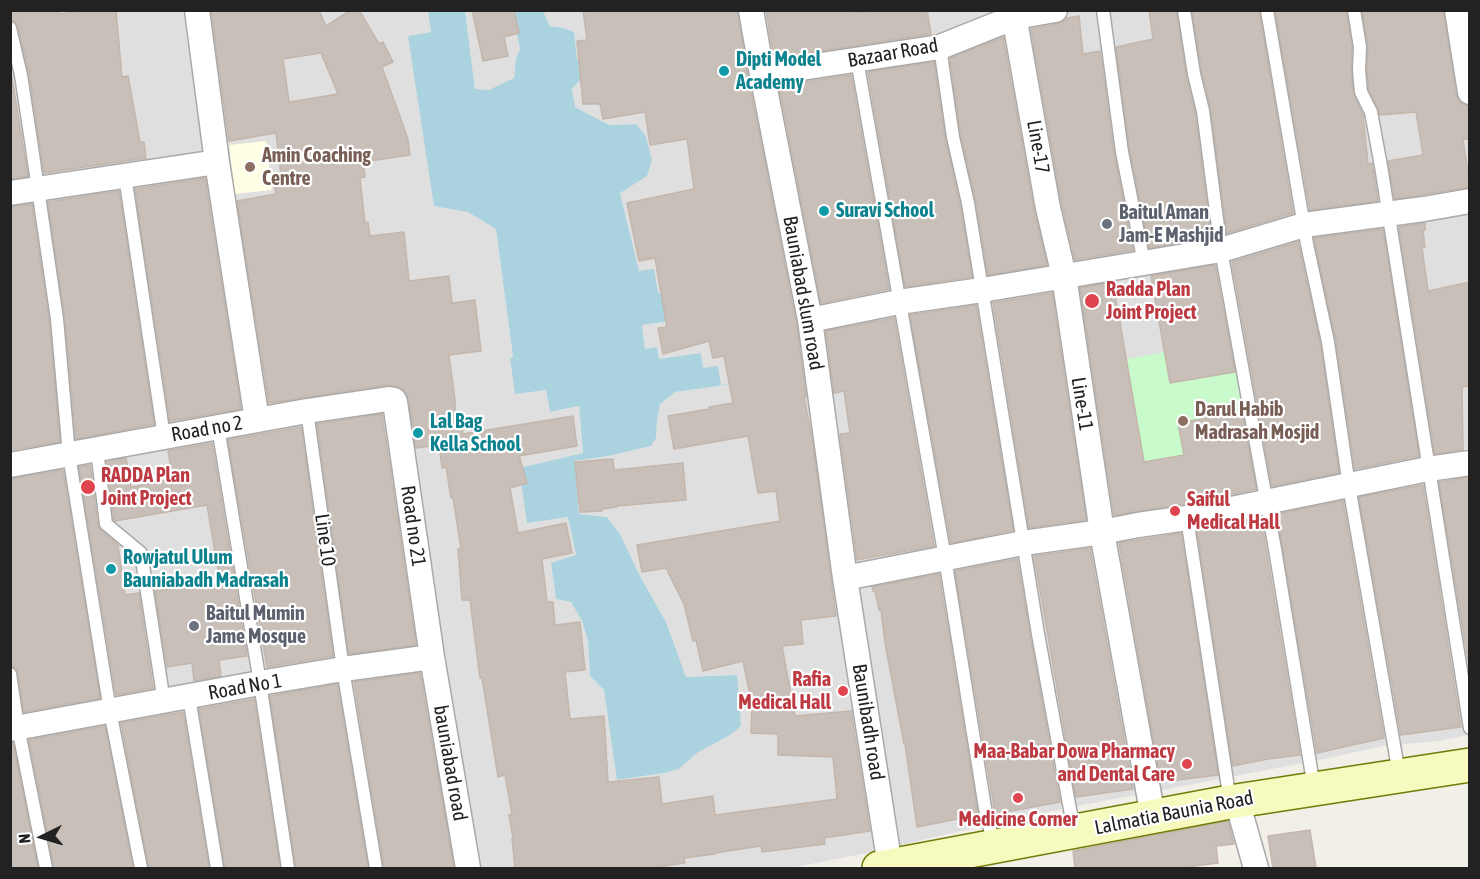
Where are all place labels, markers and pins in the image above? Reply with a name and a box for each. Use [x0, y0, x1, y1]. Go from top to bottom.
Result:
place label: Dipti Model Academy [736, 48, 821, 95]
marker: Dipti Model Academy [717, 64, 731, 78]
place label: Amin Coaching Centre [262, 144, 371, 191]
marker: Amin Coaching Centre [243, 160, 257, 174]
place label: Suravi School [836, 199, 934, 223]
place label: Baitul Aman Jam-E Mashjid [1119, 201, 1223, 248]
marker: Suravi School [817, 204, 831, 218]
marker: Baitul Aman Jam-E Mashjid [1100, 217, 1114, 231]
place label: Radda Plan Joint Project [1106, 278, 1196, 325]
marker: Radda Plan Joint Project [1083, 292, 1101, 310]
place label: Darul Habib Madrasah Mosjid [1195, 398, 1319, 445]
place label: Lal Bag Kella School [430, 410, 521, 457]
marker: Darul Habib Madrasah Mosjid [1176, 414, 1190, 428]
marker: Lal Bag Kella School [411, 426, 425, 440]
place label: RADDA Plan Joint Project [101, 464, 191, 511]
marker: RADDA Plan Joint Project [79, 478, 97, 496]
place label: Saiful Medical Hall [1187, 488, 1280, 535]
marker: Saiful Medical Hall [1168, 504, 1182, 518]
place label: Rowjatul Ulum Bauniabadh Madrasah [123, 546, 289, 593]
marker: Rowjatul Ulum Bauniabadh Madrasah [104, 562, 118, 576]
place label: Baitul Mumin Jame Mosque [206, 602, 306, 649]
marker: Baitul Mumin Jame Mosque [187, 619, 201, 633]
place label: Rafia Medical Hall [738, 668, 831, 715]
marker: Rafia Medical Hall [836, 684, 850, 698]
place label: Maa-Babar Dowa Pharmacy and Dental Care [974, 740, 1175, 787]
marker: Maa-Babar Dowa Pharmacy and Dental Care [1180, 757, 1194, 771]
marker: Medicine Corner [1011, 791, 1025, 805]
place label: Medicine Corner [959, 808, 1077, 832]

